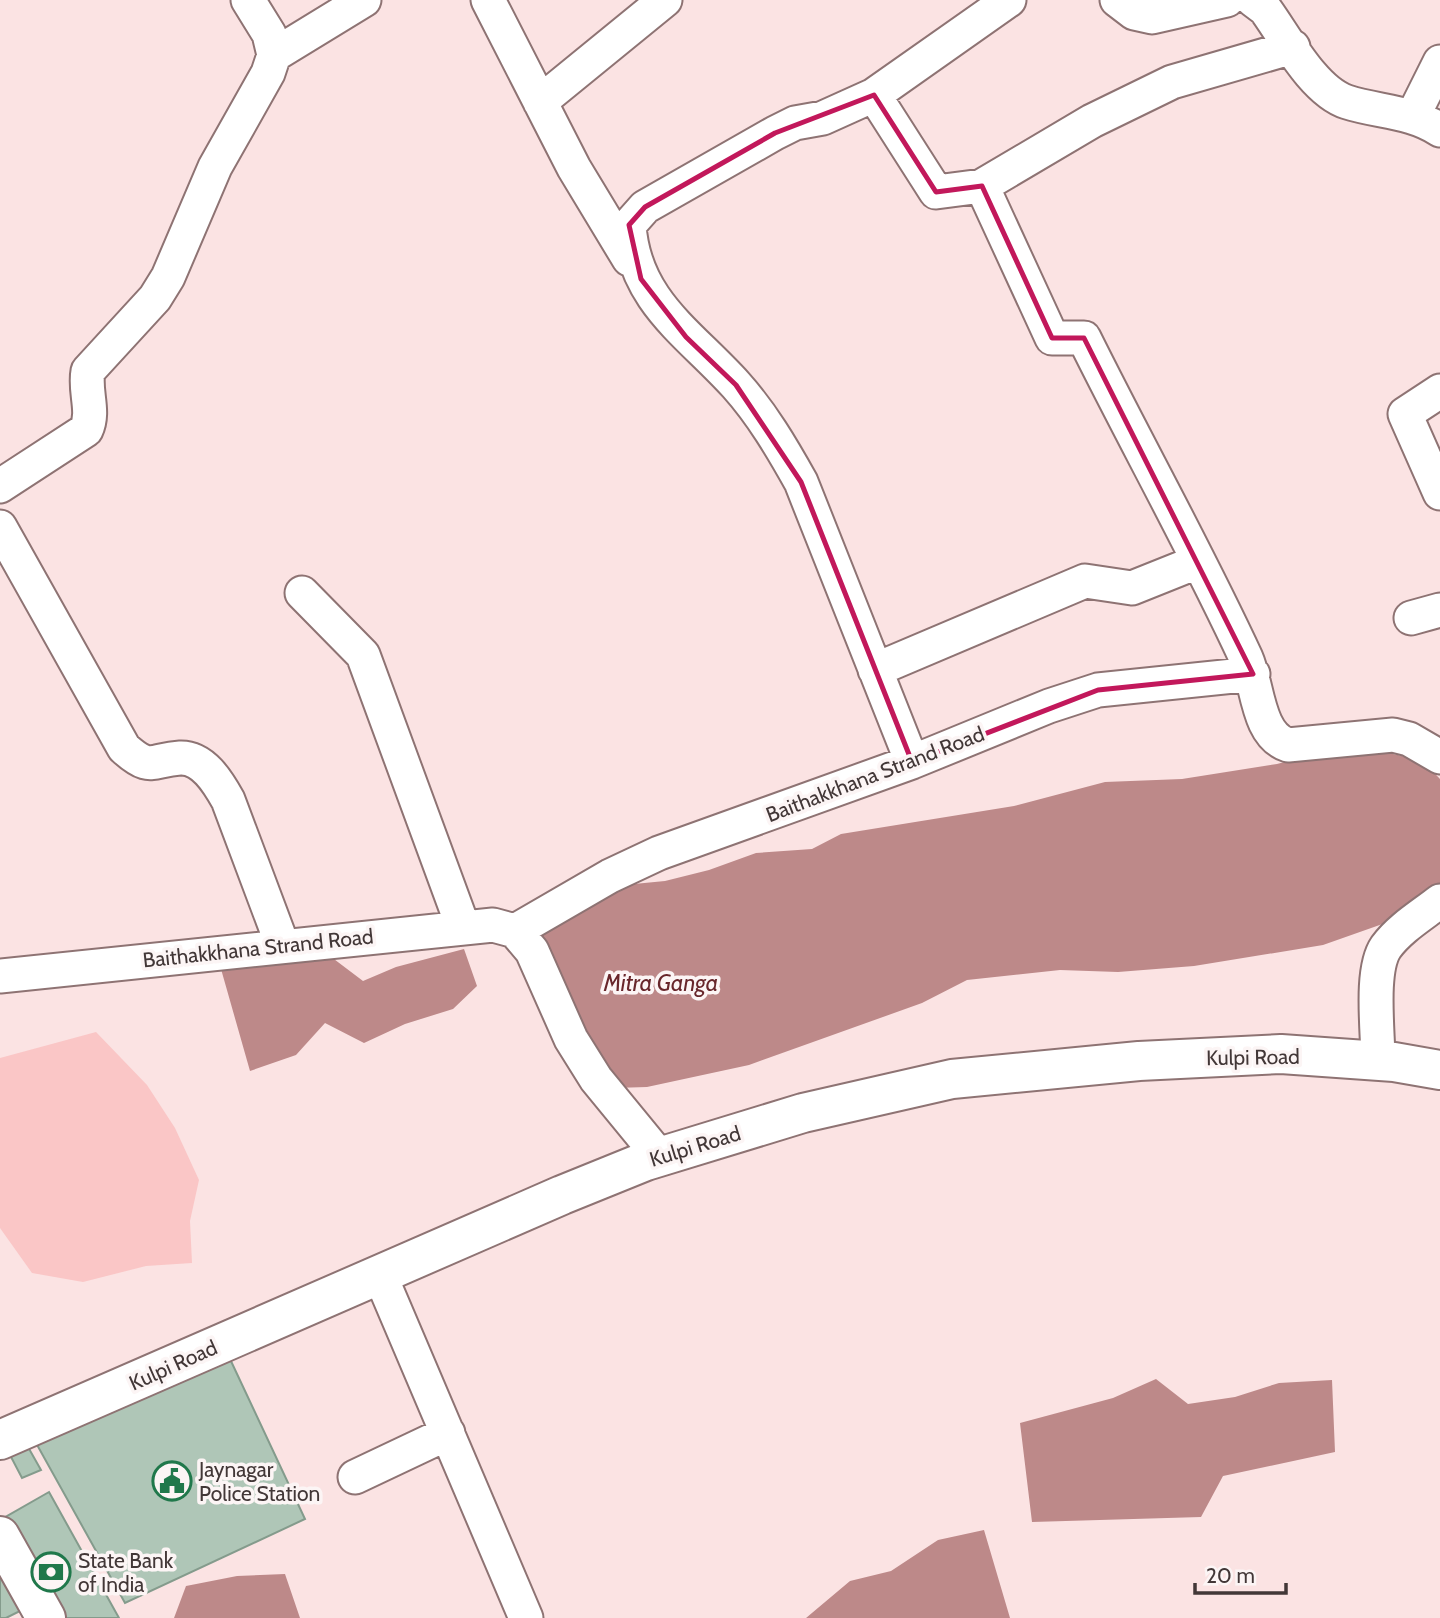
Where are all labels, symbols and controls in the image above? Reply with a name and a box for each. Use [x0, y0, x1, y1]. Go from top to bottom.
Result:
street label: Baithakkhana Strand Road [762, 721, 988, 827]
street label: Baithakkhana Strand Road [141, 923, 375, 973]
water label: Mitra Ganga [603, 969, 718, 997]
street label: Kulpi Road [1206, 1044, 1300, 1070]
street label: Kulpi Road [647, 1120, 743, 1172]
street label: Kulpi Road [125, 1335, 221, 1395]
place label: Jaynagar Police Station [198, 1457, 320, 1506]
public building icon: Jaynagar Police Station [151, 1460, 193, 1502]
place label: State Bank of India [78, 1548, 174, 1597]
bank icon: State Bank of India [30, 1551, 72, 1593]
scale bar [1195, 1552, 1286, 1596]
text: 20 m [1206, 1563, 1255, 1588]

